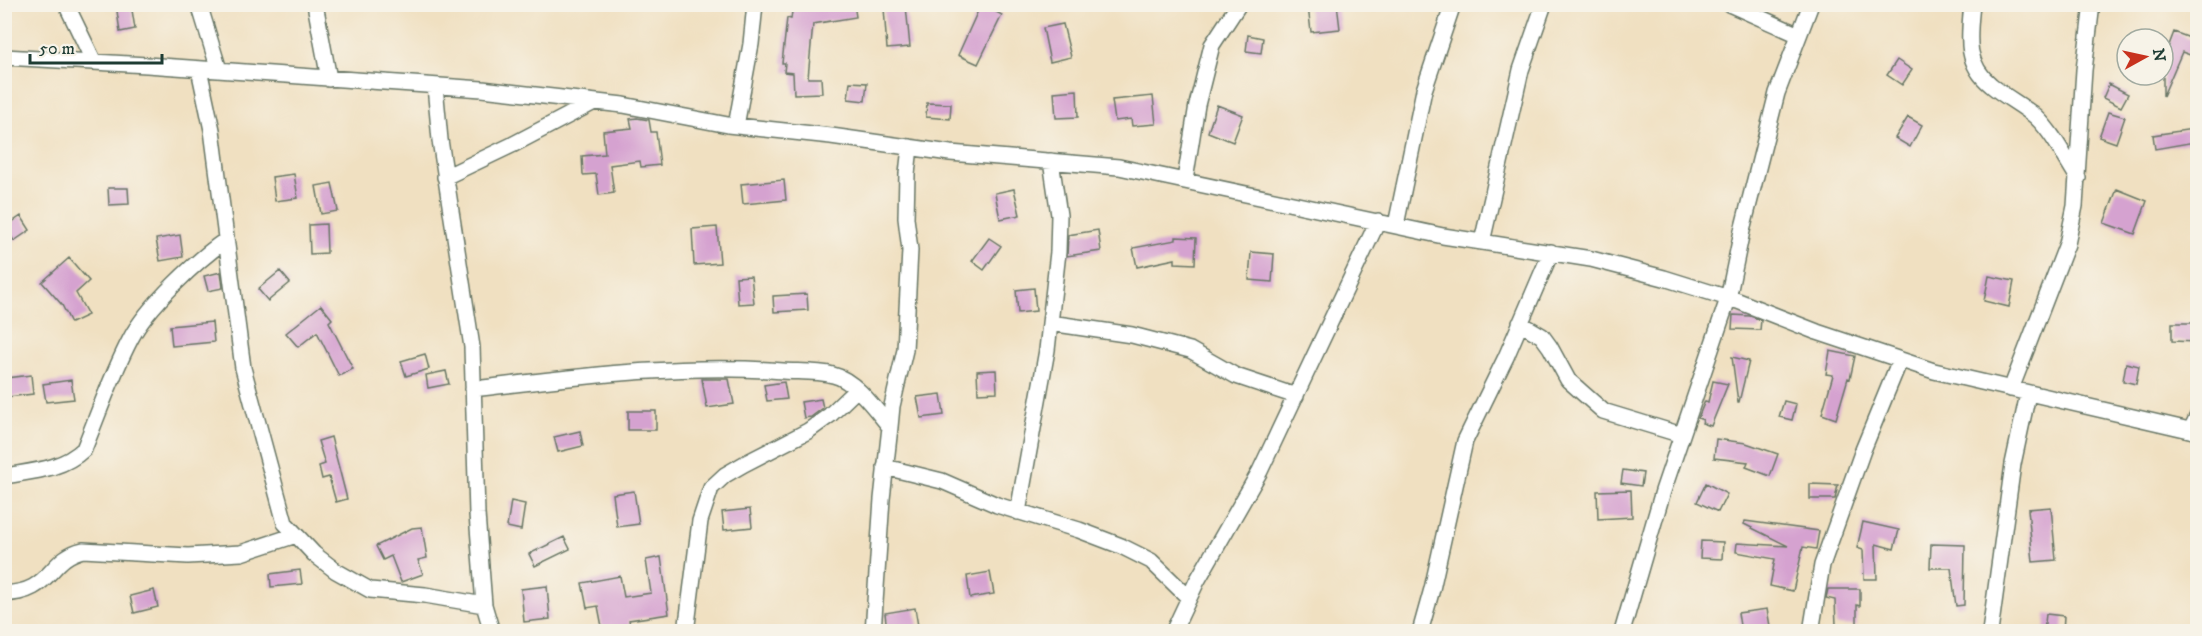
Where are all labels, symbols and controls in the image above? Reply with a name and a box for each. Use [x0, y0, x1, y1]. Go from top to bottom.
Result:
scale bar [30, 27, 162, 65]
north arrow [2115, 27, 2175, 87]
text: 50 m [39, 38, 75, 60]
text: N [2148, 47, 2170, 63]

